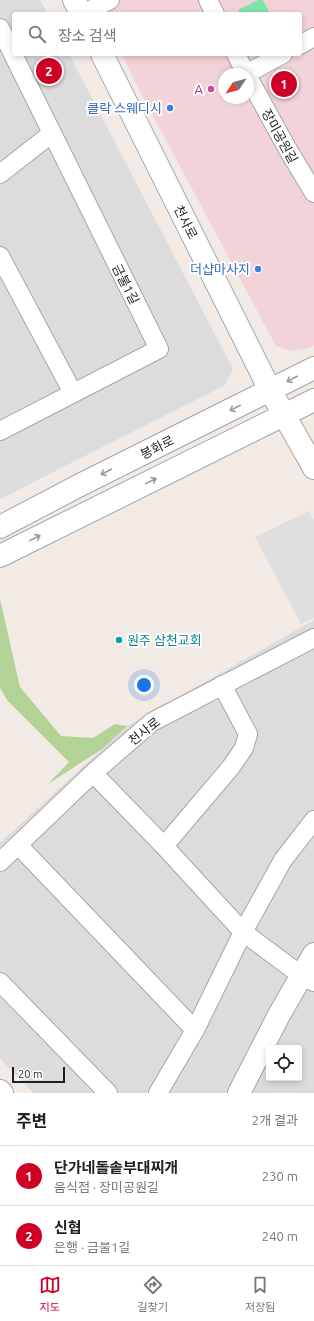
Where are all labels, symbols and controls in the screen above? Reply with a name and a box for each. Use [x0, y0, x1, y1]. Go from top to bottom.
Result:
search box [12, 12, 302, 56]
icon: search [26, 23, 48, 45]
text: 장소 검색 [58, 27, 117, 44]
pin: 2 [36, 56, 62, 86]
north arrow [218, 68, 254, 104]
pin: 1 [271, 69, 297, 99]
place label: A [195, 82, 204, 96]
marker: A [206, 84, 216, 94]
place label: 클락 스웨디시 [87, 101, 162, 115]
marker: 클락 스웨디시 [165, 103, 175, 113]
street label: 장미공원길 [259, 106, 301, 166]
street label: 천사로 [172, 203, 200, 241]
street label: 금불1길 [110, 262, 142, 306]
place label: 더샵마사지 [190, 262, 250, 276]
marker: 더샵마사지 [253, 264, 263, 274]
one-way arrow [286, 376, 298, 383]
one-way arrow [229, 405, 241, 412]
street label: 봉화로 [138, 433, 176, 461]
one-way arrow [100, 469, 112, 476]
one-way arrow [145, 477, 157, 484]
one-way arrow [28, 534, 40, 541]
place label: 원주 삼천교회 [127, 633, 202, 647]
marker: 원주 삼천교회 [114, 635, 124, 645]
your location [134, 675, 154, 695]
street label: 천사로 [126, 714, 162, 748]
map controls [266, 1045, 302, 1081]
button: locate [266, 1045, 302, 1081]
scale bar [12, 1065, 65, 1084]
text: 20 m [18, 1068, 42, 1080]
text: 주변 [16, 1111, 47, 1130]
text: 2개 결과 [252, 1113, 298, 1127]
text: 단가네돌솥부대찌개 [54, 1159, 178, 1176]
text: 1 [25, 1169, 33, 1183]
text: 230 m [262, 1169, 298, 1183]
text: 음식점 · 장미공원길 [54, 1180, 159, 1194]
text: 신협 [54, 1219, 82, 1236]
text: 2 [25, 1229, 33, 1243]
text: 240 m [262, 1229, 298, 1243]
text: 은행 · 금불1길 [54, 1240, 130, 1254]
tab: 지도 [39, 1274, 61, 1314]
tab: 길찾기 [138, 1274, 168, 1314]
tab: 저장됨 [245, 1274, 275, 1314]

